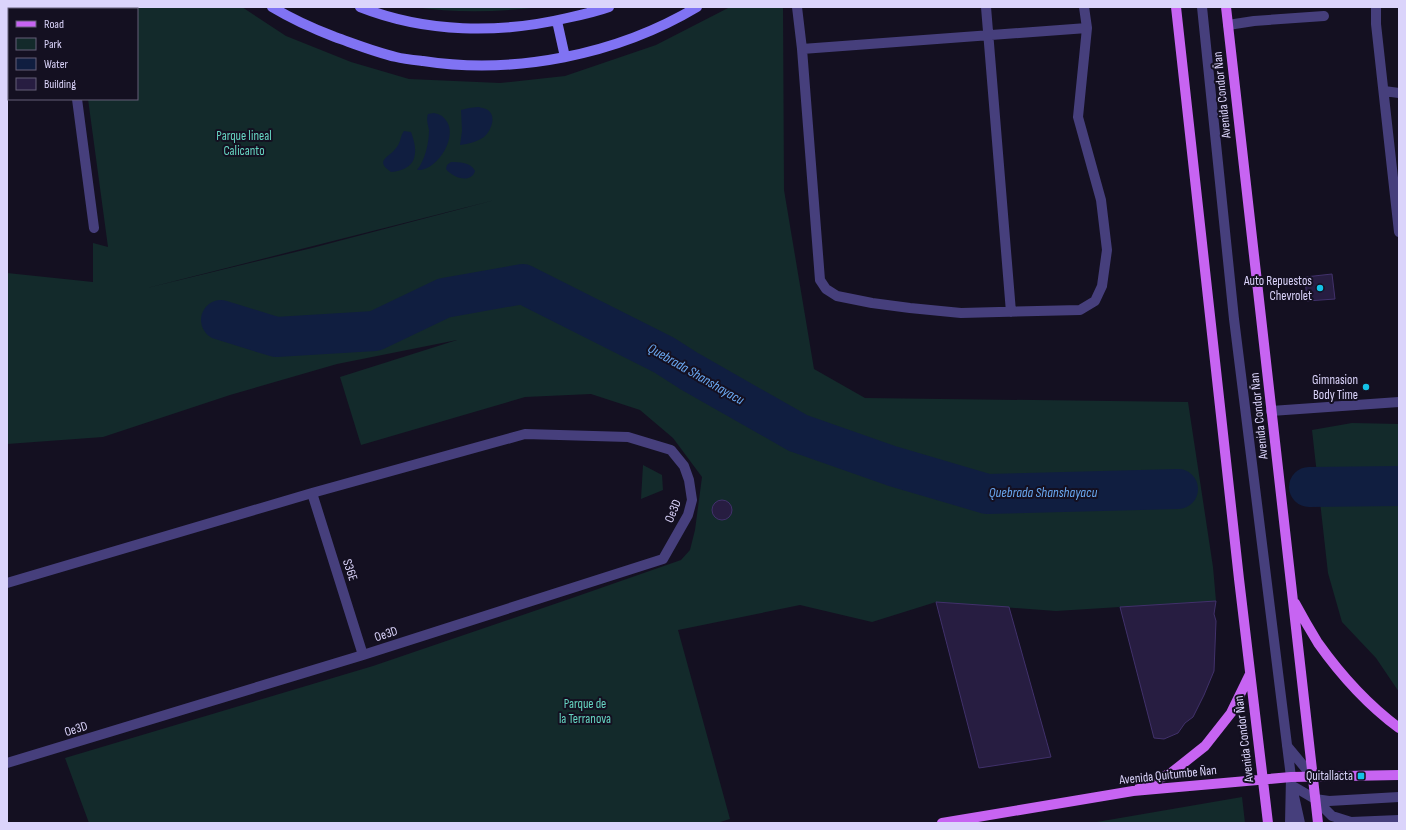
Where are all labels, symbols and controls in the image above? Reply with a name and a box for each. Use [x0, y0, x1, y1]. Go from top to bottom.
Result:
legend [8, 8, 138, 100]
text: Road [44, 17, 64, 32]
text: Park [44, 37, 62, 52]
street label: Avenida Condor Ñan [1209, 51, 1235, 140]
text: Water [44, 57, 68, 72]
text: Building [44, 77, 76, 92]
park label: Parque lineal Calicanto [216, 128, 272, 159]
place label: Auto Repuestos Chevrolet [1243, 273, 1312, 304]
marker: Auto Repuestos Chevrolet [1315, 283, 1325, 293]
water label: Quebrada Shanshayacu [645, 340, 747, 409]
street label: Avenida Condor Ñan [1246, 372, 1272, 461]
place label: Gimnasion Body Time [1312, 372, 1358, 403]
marker: Gimnasion Body Time [1361, 382, 1371, 392]
water label: Quebrada Shanshayacu [989, 484, 1097, 501]
street label: Oe3D [661, 497, 685, 525]
street label: S36E [339, 557, 361, 583]
street label: Oe3D [372, 623, 400, 645]
street label: Avenida Condor Ñan [1231, 695, 1257, 784]
park label: Parque de la Terranova [559, 696, 611, 727]
street label: Oe3D [62, 718, 90, 740]
street label: Avenida Quitumbe Ñan [1117, 762, 1218, 788]
place label: Quitallacta [1306, 768, 1353, 784]
marker: Quitallacta [1356, 771, 1366, 781]

